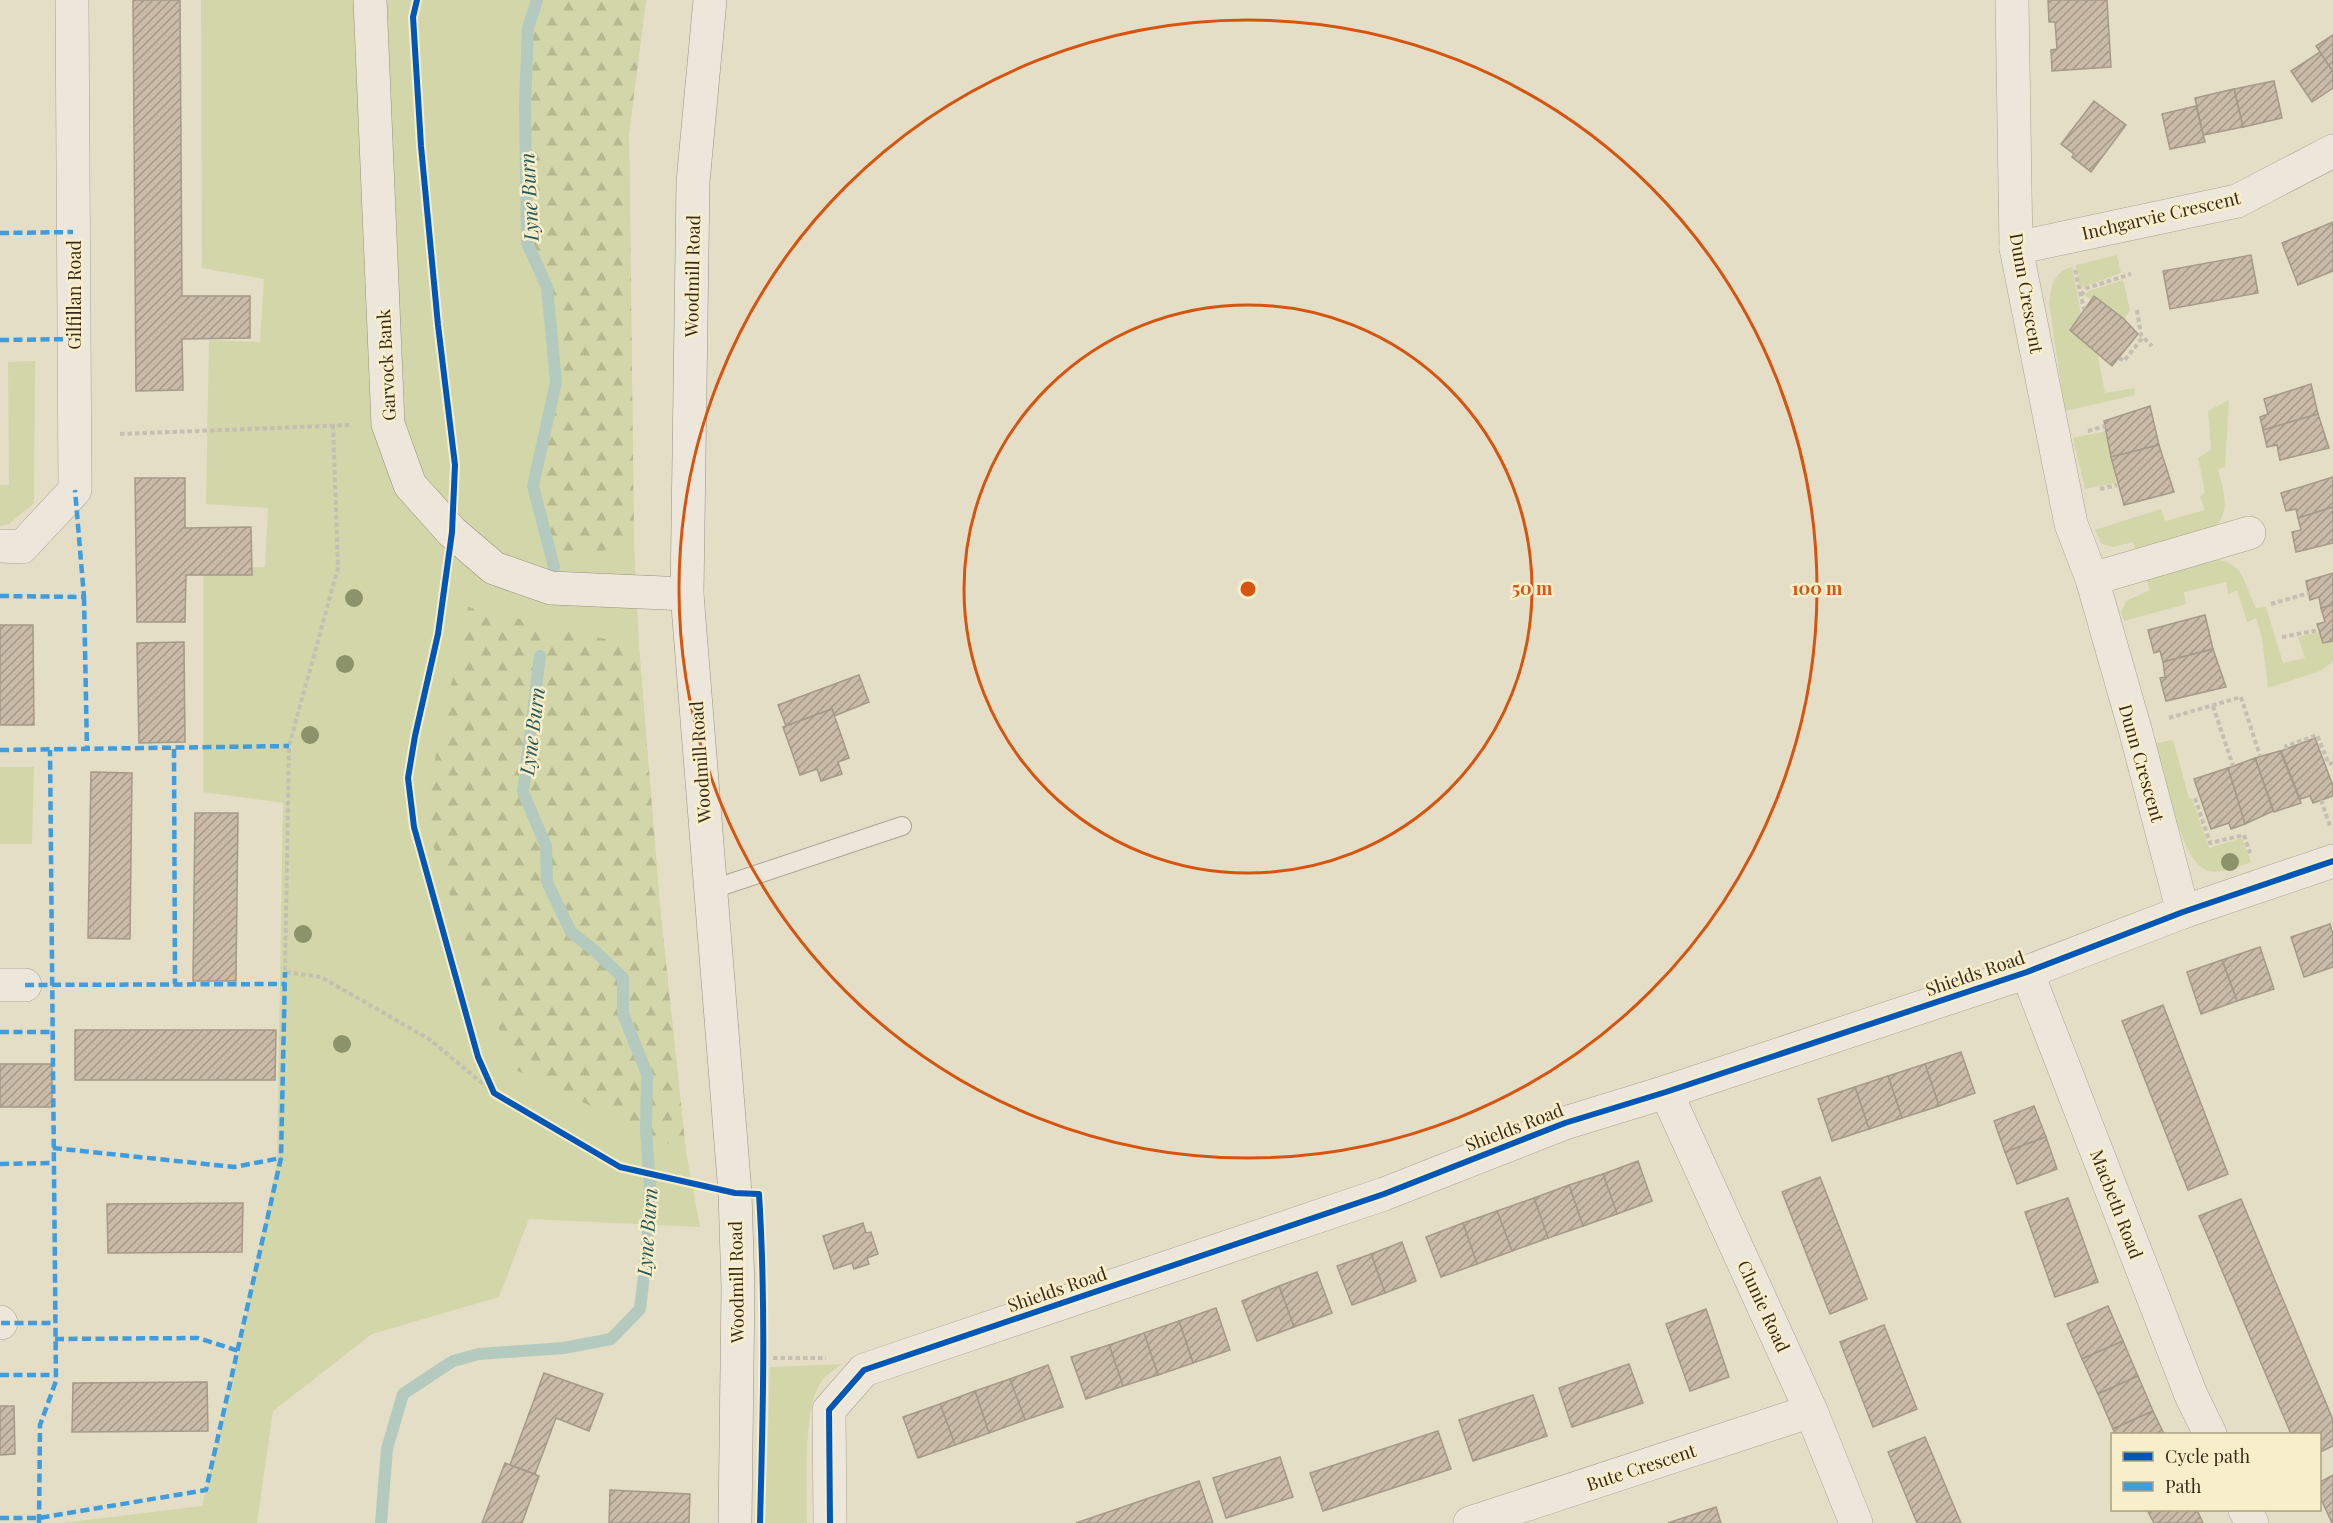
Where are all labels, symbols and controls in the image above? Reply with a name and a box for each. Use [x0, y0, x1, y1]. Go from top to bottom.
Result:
water label: Lyne Burn [512, 152, 544, 243]
street label: Inchgarvie Crescent [2079, 185, 2243, 245]
street label: Woodmill Road [679, 214, 705, 338]
street label: Dunn Crescent [2005, 231, 2049, 356]
street label: Gilfillan Road [62, 240, 86, 350]
street label: Garvock Bank [371, 308, 401, 421]
text: 50 m [1512, 576, 1553, 600]
text: 100 m [1792, 576, 1843, 600]
centre of rings [1238, 579, 1258, 599]
water label: Lyne Burn [512, 685, 550, 778]
street label: Woodmill Road [684, 700, 716, 825]
street label: Dunn Crescent [2114, 701, 2170, 825]
street label: Shields Road [1922, 945, 2028, 1001]
street label: Shields Road [1461, 1097, 1567, 1157]
street label: Macbeth Road [2085, 1146, 2149, 1262]
water label: Lyne Burn [629, 1187, 663, 1278]
street label: Woodmill Road [723, 1220, 749, 1344]
street label: Clunie Road [1732, 1256, 1796, 1356]
street label: Shields Road [1004, 1261, 1110, 1317]
legend [2111, 1433, 2321, 1511]
street label: Bute Crescent [1583, 1438, 1699, 1496]
text: Cycle path [2165, 1444, 2250, 1468]
text: Path [2165, 1474, 2202, 1498]

